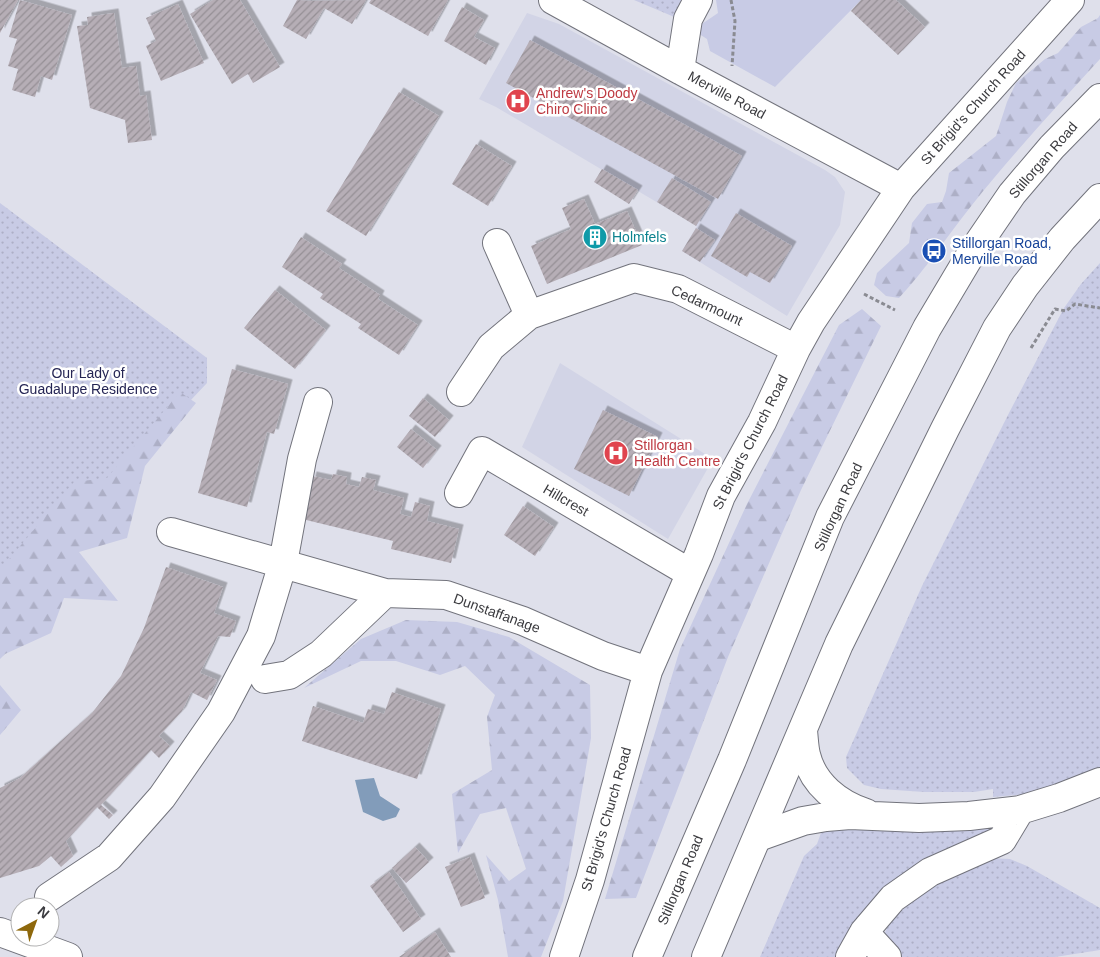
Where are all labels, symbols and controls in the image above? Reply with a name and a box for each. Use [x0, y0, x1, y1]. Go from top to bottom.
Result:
street label: St Brigid's Church Road [917, 46, 1029, 168]
street label: Merville Road [685, 68, 769, 122]
place label: Andrew's Doody Chiro Clinic [536, 85, 638, 117]
hospital icon: Andrew's Doody Chiro Clinic [505, 88, 531, 114]
street label: Stillorgan Road [1006, 119, 1080, 201]
building icon: Holmfels [582, 224, 608, 250]
place label: Holmfels [612, 229, 666, 245]
place label: Stillorgan Road, Merville Road [952, 235, 1052, 267]
bus stop icon: Stillorgan Road, Merville Road [921, 238, 947, 264]
street label: Cedarmount [669, 281, 745, 329]
park label: Our Lady of Guadalupe Residence [19, 365, 157, 397]
street label: St Brigid's Church Road [709, 372, 791, 512]
place label: Stillorgan Health Centre [634, 437, 721, 469]
hospital icon: Stillorgan Health Centre [603, 440, 629, 466]
street label: Stillorgan Road [811, 460, 865, 554]
street label: Hillcrest [540, 481, 592, 519]
street label: Dunstaffanage [452, 590, 543, 636]
street label: St Brigid's Church Road [578, 745, 634, 893]
street label: Stillorgan Road [654, 833, 706, 927]
north arrow [10, 897, 60, 947]
text: N [34, 903, 53, 922]

